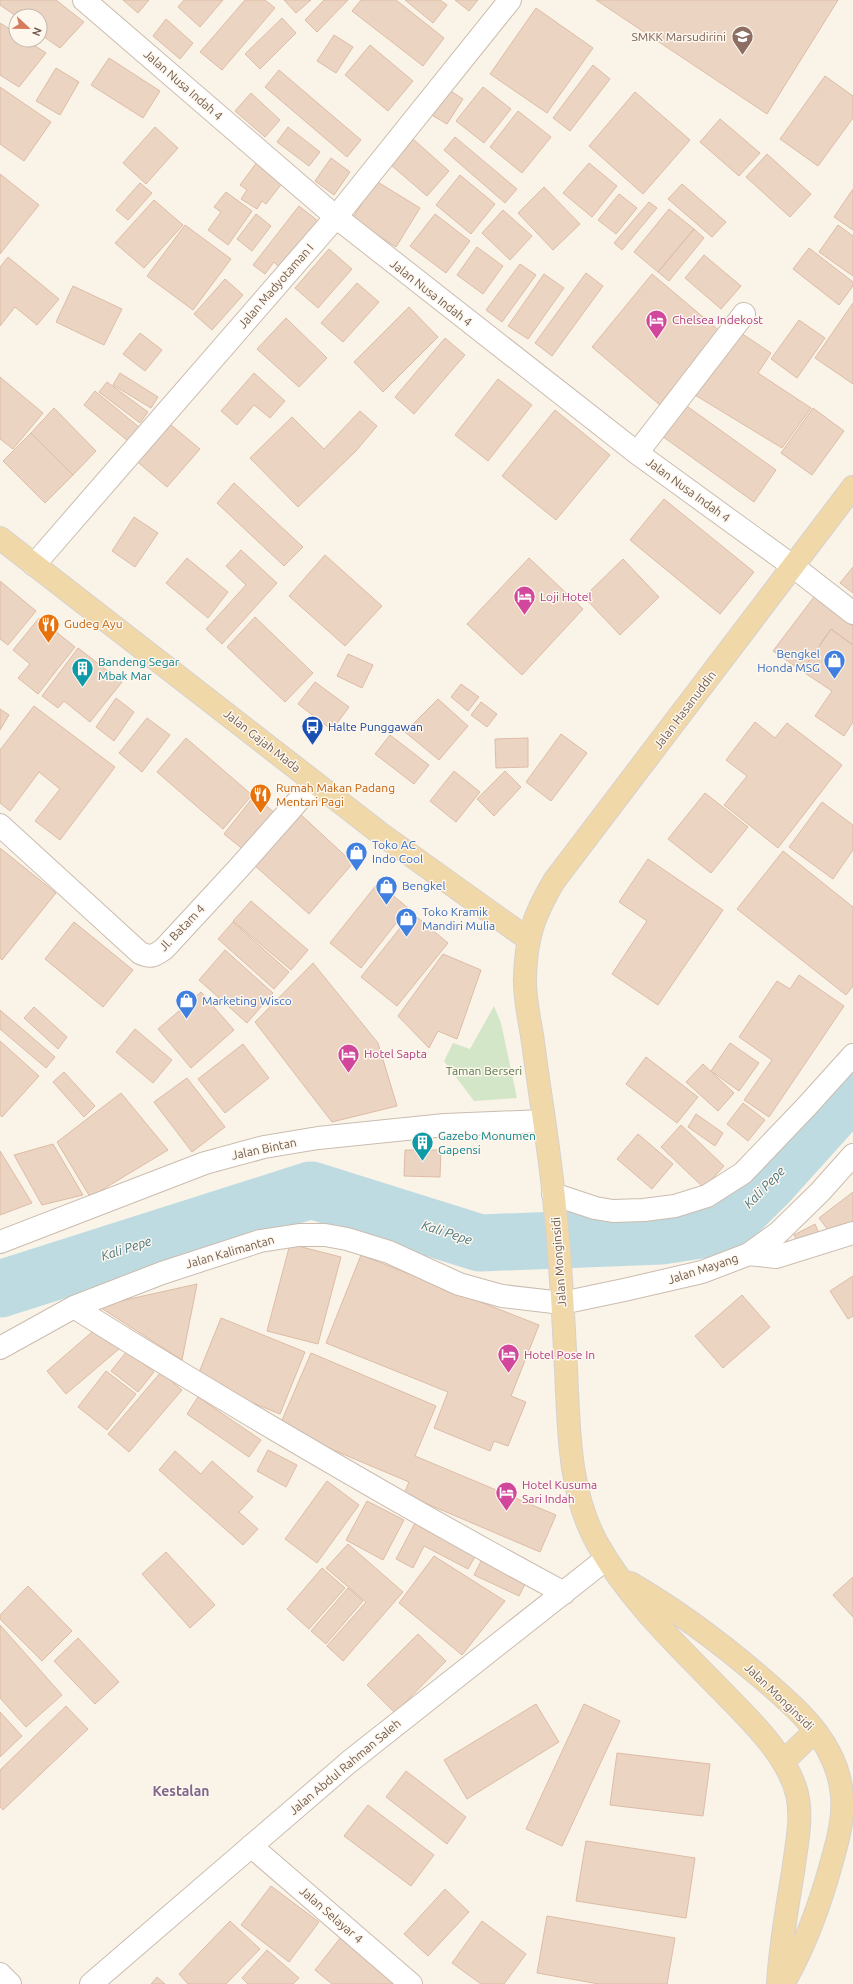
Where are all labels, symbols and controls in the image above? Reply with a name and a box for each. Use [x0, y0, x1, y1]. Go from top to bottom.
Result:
north arrow [8, 8, 48, 48]
school or university icon: SMKK Marsudirini [729, 24, 755, 57]
text: N [30, 26, 44, 38]
place label: SMKK Marsudirini [632, 30, 726, 43]
street label: Jalan Nusa Indah 4 [141, 47, 226, 122]
street label: Jalan Madyotaman I [235, 241, 316, 330]
street label: Jalan Nusa Indah 4 [388, 257, 475, 329]
hotel icon: Chelsea Indekost [644, 307, 670, 340]
place label: Chelsea Indekost [672, 313, 763, 326]
street label: Jalan Nusa Indah 4 [644, 455, 733, 524]
hotel icon: Loji Hotel [512, 584, 538, 617]
place label: Loji Hotel [540, 590, 592, 603]
restaurant icon: Gudeg Ayu [35, 611, 61, 644]
place label: Gudeg Ayu [64, 617, 123, 630]
place label: Bengkel Honda MSG [757, 647, 820, 674]
shop icon: Bengkel Honda MSG [822, 648, 848, 681]
place label: Bandeng Segar Mbak Mar [98, 655, 180, 682]
building icon: Bandeng Segar Mbak Mar [69, 656, 95, 689]
street label: Jalan Hasanuddin [651, 668, 718, 751]
street label: Jalan Gajah Mada [221, 707, 303, 775]
bus stop icon: Halte Punggawan [300, 714, 326, 747]
place label: Halte Punggawan [328, 720, 423, 733]
place label: Rumah Makan Padang Mentari Pagi [276, 781, 395, 808]
restaurant icon: Rumah Makan Padang Mentari Pagi [248, 782, 274, 815]
place label: Toko AC Indo Cool [372, 838, 423, 865]
shop icon: Toko AC Indo Cool [344, 839, 370, 872]
shop icon: Bengkel [373, 873, 399, 906]
place label: Bengkel [402, 879, 446, 892]
street label: Jl. Batam 4 [156, 902, 207, 954]
place label: Toko Kramik Mandiri Mulia [422, 905, 495, 932]
shop icon: Toko Kramik Mandiri Mulia [394, 906, 420, 939]
shop icon: Marketing Wisco [174, 988, 200, 1021]
place label: Marketing Wisco [202, 994, 292, 1007]
hotel icon: Hotel Sapta [336, 1041, 362, 1074]
place label: Hotel Sapta [364, 1047, 427, 1060]
park label: Taman Berseri [446, 1064, 522, 1077]
place label: Gazebo Monumen Gapensi [438, 1129, 536, 1156]
building icon: Gazebo Monumen Gapensi [409, 1130, 435, 1163]
street label: Jalan Bintan [230, 1135, 298, 1162]
water label: Kali Pepe [741, 1163, 787, 1211]
water label: Kali Pepe [420, 1217, 474, 1247]
street label: Jalan Monginsidi [549, 1217, 568, 1307]
water label: Kali Pepe [99, 1233, 153, 1263]
street label: Jalan Kalimantan [184, 1233, 276, 1270]
street label: Jalan Mayang [666, 1251, 740, 1286]
hotel icon: Hotel Pose In [496, 1342, 522, 1375]
place label: Hotel Pose In [524, 1348, 595, 1361]
place label: Hotel Kusuma Sari Indah [522, 1478, 597, 1505]
hotel icon: Hotel Kusuma Sari Indah [494, 1479, 520, 1512]
street label: Jalan Monginsidi [742, 1661, 816, 1733]
street label: Jalan Abdul Rahman Saleh [286, 1716, 403, 1817]
district label: Kestalan [152, 1783, 210, 1799]
street label: Jalan Selayar 4 [297, 1884, 366, 1946]

